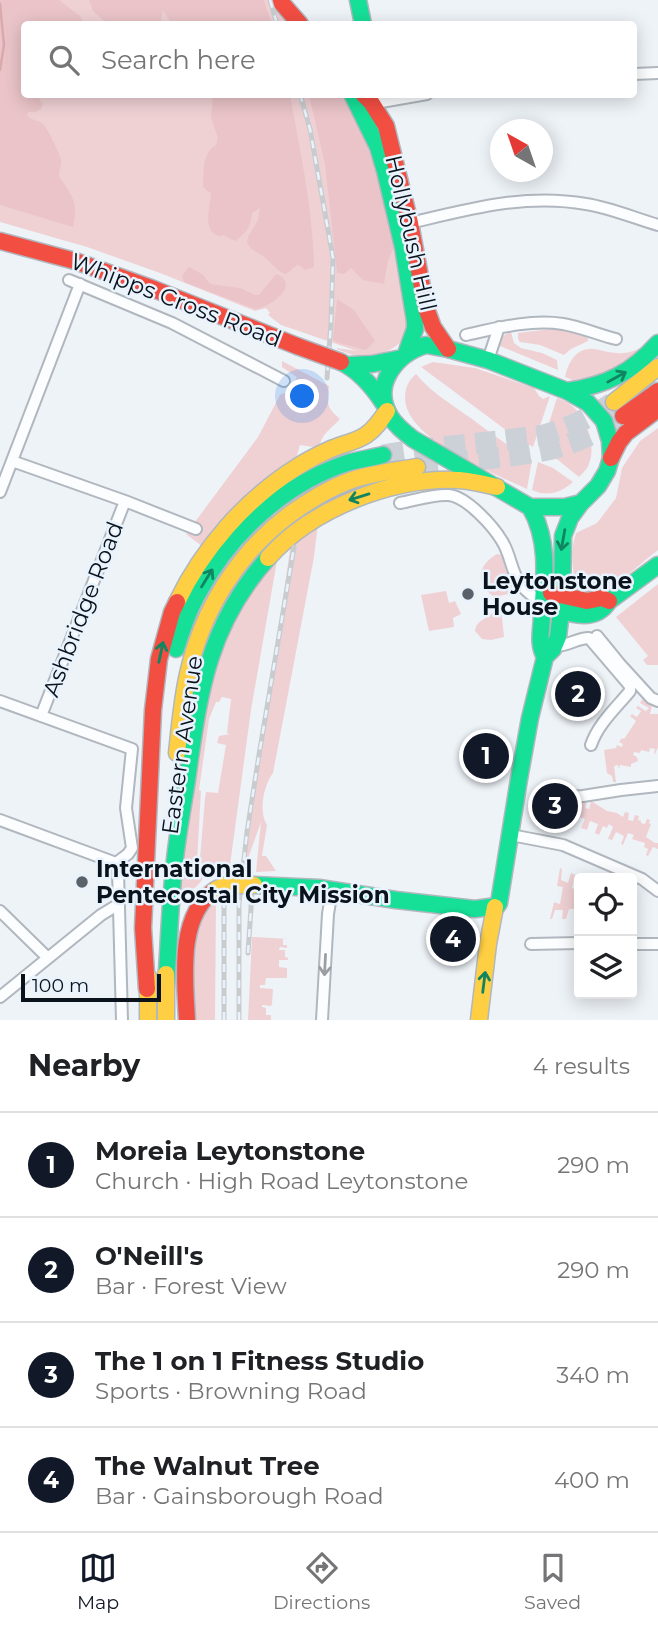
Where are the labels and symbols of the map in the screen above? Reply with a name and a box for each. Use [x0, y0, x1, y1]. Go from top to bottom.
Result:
north arrow [490, 119, 553, 182]
street label: Hollybush Hill [379, 152, 443, 314]
street label: Whipps Cross Road [67, 247, 285, 353]
one-way arrow [607, 370, 627, 384]
your location [285, 379, 319, 413]
one-way arrow [349, 492, 371, 504]
street label: Ashbridge Road [37, 517, 129, 701]
one-way arrow [556, 528, 570, 551]
place label: Leytonstone House [482, 567, 632, 621]
one-way arrow [200, 569, 214, 589]
marker: Leytonstone House [460, 586, 476, 602]
one-way arrow [155, 641, 169, 664]
street label: Eastern Avenue [156, 654, 208, 836]
pin: 2 [555, 668, 601, 720]
pin: 1 [463, 730, 509, 782]
pin: 3 [532, 780, 578, 832]
place label: International Pentecostal City Mission [96, 855, 390, 909]
marker: International Pentecostal City Mission [74, 874, 90, 890]
pin: 4 [430, 913, 476, 965]
one-way arrow [319, 954, 332, 977]
scale bar [21, 971, 161, 1003]
one-way arrow [477, 971, 490, 994]

